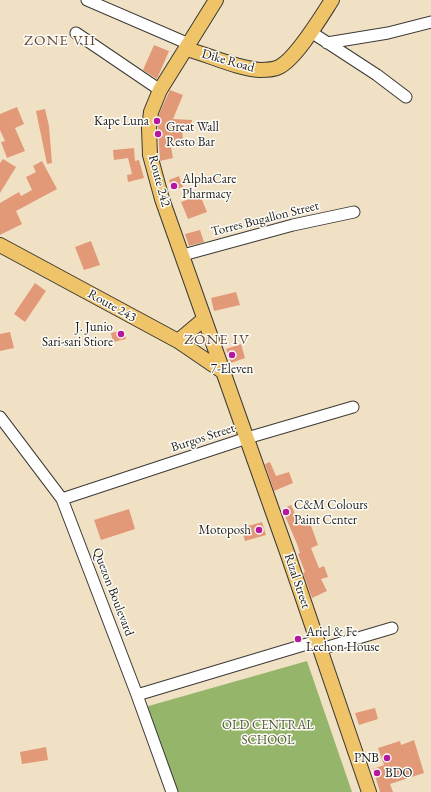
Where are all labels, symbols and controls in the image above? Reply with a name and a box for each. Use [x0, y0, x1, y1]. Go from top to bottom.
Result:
district label: ZONE VII [24, 32, 96, 50]
street label: Dike Road [200, 46, 256, 76]
place label: Kape Luna [94, 113, 149, 129]
marker: Kape Luna [152, 116, 162, 126]
place label: Great Wall Resto Bar [166, 119, 219, 150]
marker: Great Wall Resto Bar [153, 129, 163, 139]
street label: Route 242 [145, 153, 173, 209]
place label: AlphaCare Pharmacy [182, 171, 236, 202]
marker: AlphaCare Pharmacy [169, 181, 179, 191]
street label: Torres Bugallon Street [210, 198, 320, 240]
street label: Route 243 [85, 286, 139, 326]
place label: J. Junio Sari-sari Stiore [42, 319, 113, 350]
marker: J. Junio Sari-sari Stiore [116, 329, 126, 339]
district label: ZONE IV [184, 331, 250, 349]
marker: 7-Eleven [227, 350, 237, 360]
place label: 7-Eleven [211, 361, 253, 377]
street label: Burgos Street [169, 420, 237, 456]
place label: C&M Colours Paint Center [294, 497, 368, 528]
marker: C&M Colours Paint Center [281, 507, 291, 517]
place label: Motoposh [199, 522, 251, 538]
marker: Motoposh [254, 525, 264, 535]
street label: Quezon Boulevard [89, 546, 137, 638]
street label: Rizal Street [280, 552, 314, 610]
place label: Ariel & Fe Lechon House [306, 624, 380, 655]
marker: Ariel & Fe Lechon House [293, 634, 303, 644]
park label: OLD CENTRAL SCHOOL [222, 717, 314, 748]
place label: PNB [354, 750, 379, 766]
marker: PNB [382, 753, 392, 763]
place label: BDO [385, 765, 412, 781]
marker: BDO [372, 768, 382, 778]

